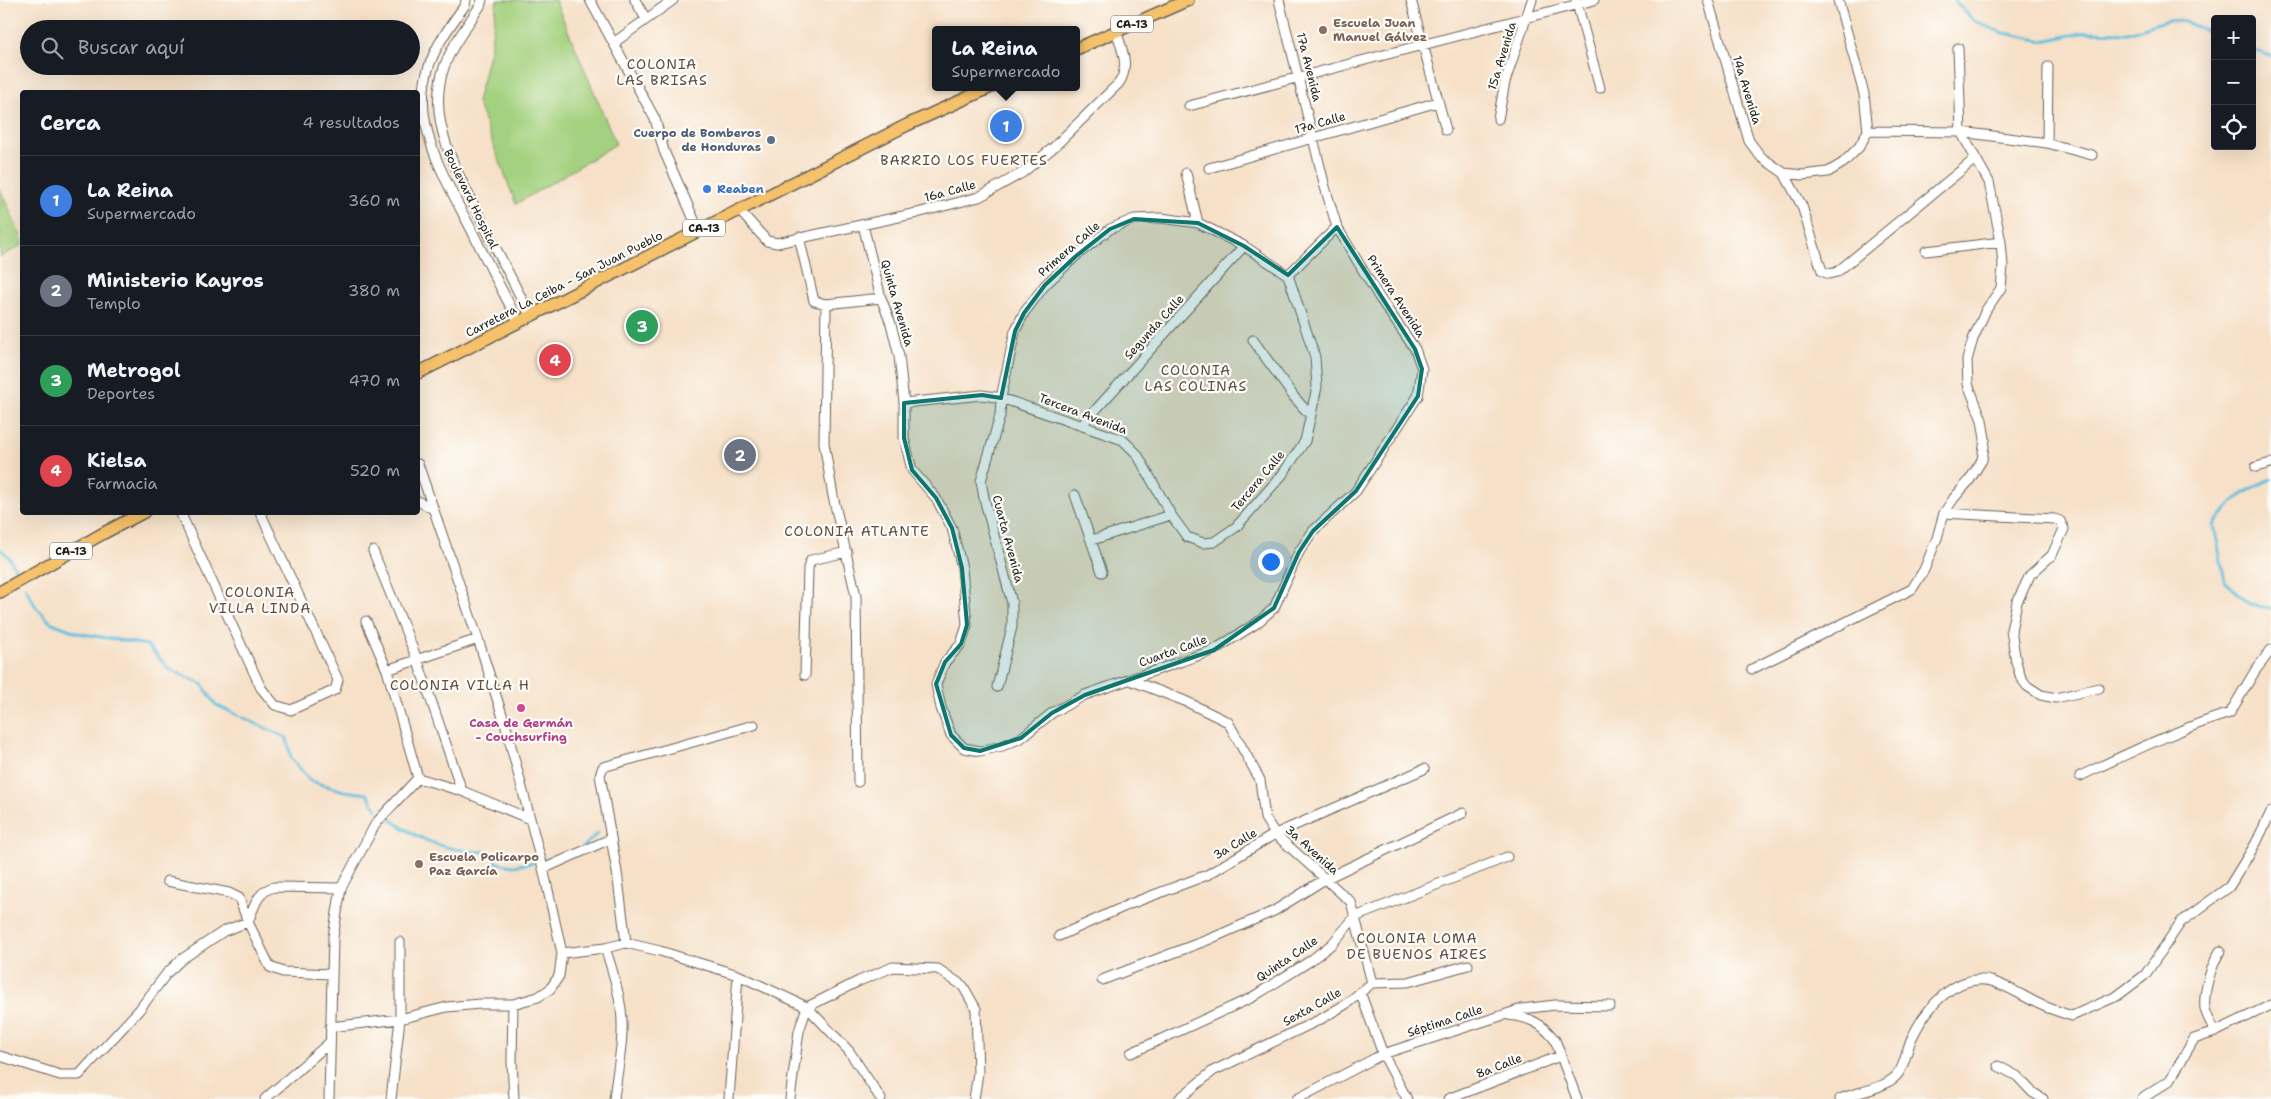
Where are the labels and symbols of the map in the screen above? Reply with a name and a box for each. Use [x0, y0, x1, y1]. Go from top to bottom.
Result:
road number: CA-13 [1111, 15, 1153, 32]
place label: Escuela Juan Manuel Gálvez [1333, 15, 1427, 45]
street label: 15a Avenida [1484, 19, 1520, 92]
marker: Escuela Juan Manuel Gálvez [1317, 24, 1329, 36]
street label: 17a Avenida [1293, 31, 1325, 104]
street label: 14a Avenida [1729, 54, 1765, 127]
district label: COLONIA LAS BRISAS [616, 55, 708, 89]
pin: 1 [990, 107, 1022, 145]
street label: 17a Calle [1293, 108, 1348, 138]
place label: Cuerpo de Bomberos de Honduras [634, 125, 761, 155]
marker: Cuerpo de Bomberos de Honduras [765, 134, 777, 146]
street label: Boulevard Hospital [440, 146, 502, 252]
district label: BARRIO LOS FUERTES [880, 151, 1048, 169]
street label: 16a Calle [922, 176, 978, 206]
place label: Reaben [717, 181, 764, 197]
marker: Reaben [701, 183, 713, 195]
street label: Primera Calle [1035, 218, 1103, 280]
road number: CA-13 [683, 220, 725, 237]
street label: Carretera La Ceiba - San Juan Pueblo [463, 227, 665, 341]
street label: Primera Avenida [1363, 252, 1429, 341]
street label: Quinta Avenida [877, 258, 917, 349]
street label: Segunda Calle [1121, 291, 1188, 363]
pin: 3 [626, 307, 658, 345]
pin: 4 [539, 341, 571, 379]
district label: COLONIA LAS COLINAS [1145, 361, 1247, 395]
street label: Tercera Avenida [1037, 390, 1130, 438]
pin: 2 [724, 436, 756, 474]
street label: Tercera Calle [1228, 447, 1288, 515]
street label: Cuarta Avenida [989, 493, 1028, 585]
district label: COLONIA ATLANTE [784, 522, 930, 540]
road number: CA-13 [50, 542, 92, 560]
your location [1258, 549, 1284, 575]
district label: COLONIA VILLA LINDA [209, 583, 311, 617]
street label: Cuarta Calle [1137, 631, 1209, 671]
district label: COLONIA VILLA H [390, 676, 530, 694]
marker: Casa de Germán - Couchsurfing [515, 702, 527, 714]
place label: Casa de Germán - Couchsurfing [469, 715, 573, 745]
street label: 3a Avenida [1282, 822, 1343, 879]
street label: 3a Calle [1210, 825, 1260, 863]
place label: Escuela Policarpo Paz García [429, 849, 539, 879]
marker: Escuela Policarpo Paz García [413, 858, 425, 870]
district label: COLONIA LOMA DE BUENOS AIRES [1347, 929, 1487, 963]
street label: Quinta Calle [1253, 932, 1321, 985]
street label: Sexta Calle [1280, 984, 1344, 1030]
street label: Séptima Calle [1405, 1001, 1485, 1041]
street label: 8a Calle [1474, 1050, 1525, 1082]

